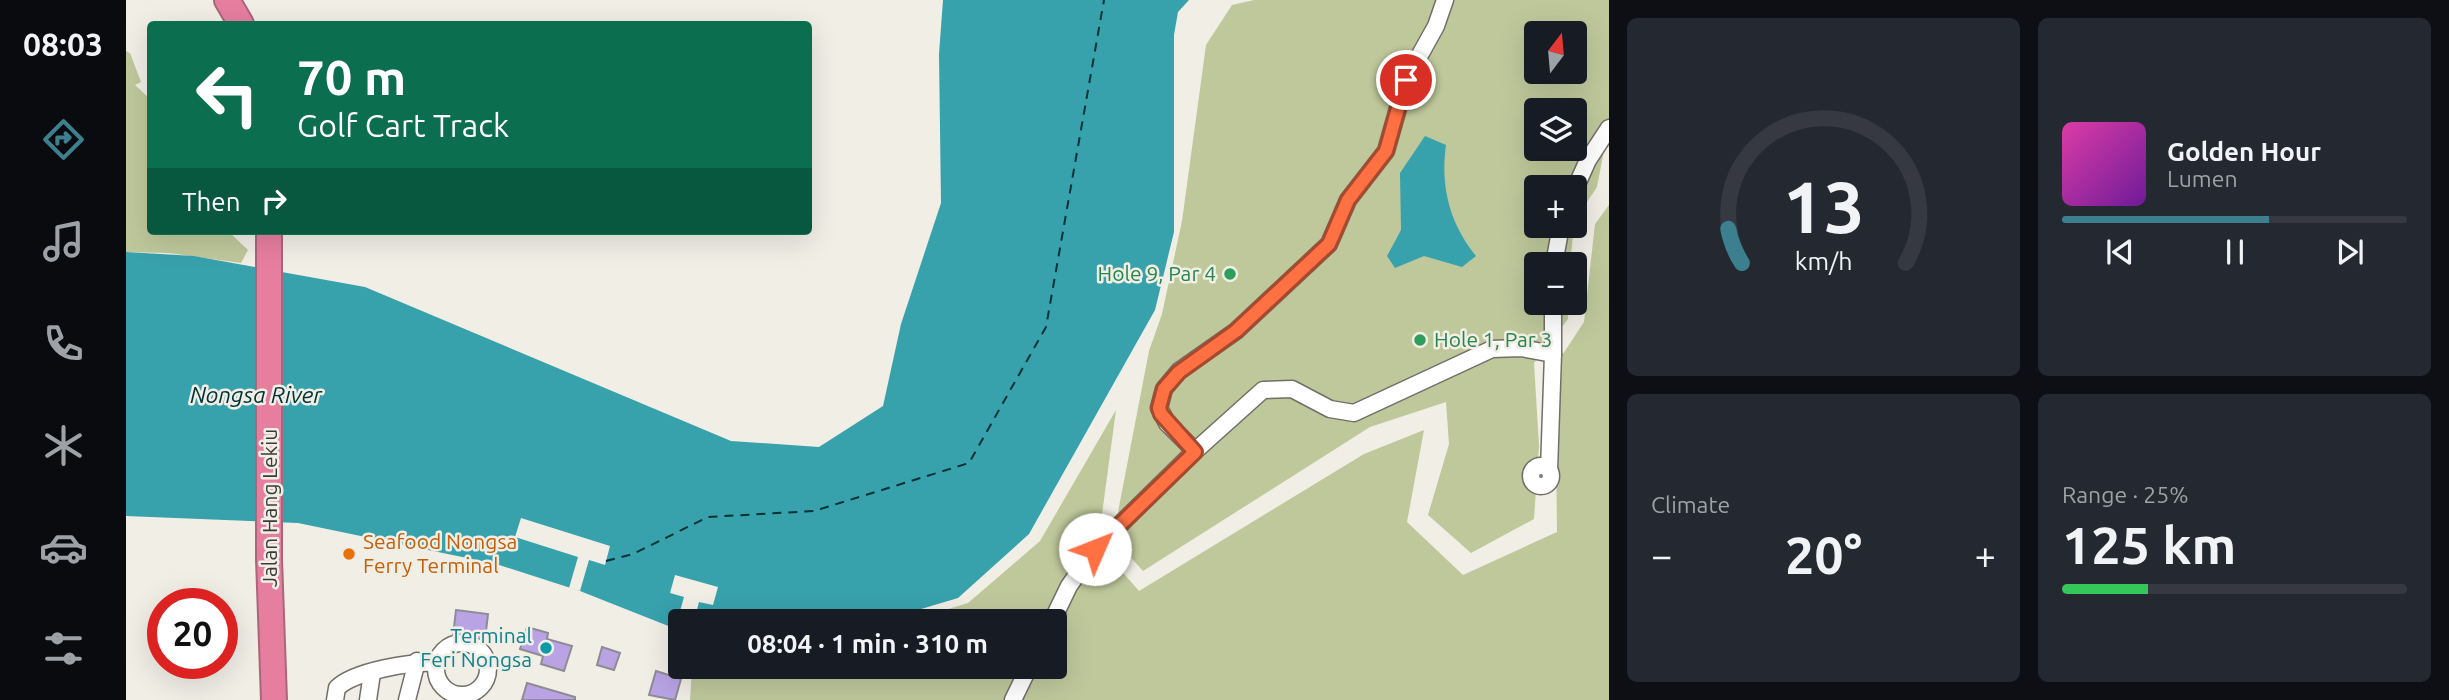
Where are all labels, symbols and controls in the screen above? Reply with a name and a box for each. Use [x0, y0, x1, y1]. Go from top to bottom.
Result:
north arrow [1524, 21, 1587, 84]
map controls [1524, 21, 1587, 315]
text: 08:03 [23, 26, 103, 62]
icon: left [182, 49, 273, 140]
text: 70 m [297, 49, 406, 104]
pin [1376, 50, 1436, 110]
icon: arrive [1387, 61, 1425, 99]
button: layers [1524, 98, 1587, 161]
text: Golf Cart Track [297, 107, 509, 143]
icon: directions [39, 115, 88, 164]
text: Golden Hour [2167, 137, 2321, 166]
text: 13 [1782, 165, 1865, 247]
text: Lumen [2167, 166, 2238, 191]
button: + [1524, 175, 1587, 238]
icon: right [255, 182, 293, 220]
text: Then [182, 187, 241, 216]
icon: music [39, 217, 88, 266]
icon: previous [2101, 233, 2139, 271]
icon: pause [2216, 233, 2254, 271]
icon: next [2331, 233, 2369, 271]
text: km/h [1795, 247, 1852, 275]
button: − [1524, 252, 1587, 315]
place label: Hole 9, Par 4 [1098, 261, 1216, 285]
marker: Hole 9, Par 4 [1222, 266, 1238, 282]
icon: phone [39, 319, 88, 368]
place label: Hole 1, Par 3 [1434, 327, 1552, 351]
marker: Hole 1, Par 3 [1412, 332, 1428, 348]
water label: Nongsa River [190, 382, 323, 407]
icon: climate [39, 421, 88, 470]
street label: Jalan Hang Lekiu [257, 429, 281, 587]
text: Range · 25% [2062, 482, 2189, 507]
text: Climate [1651, 492, 1730, 517]
position arrow [1058, 512, 1132, 586]
text: 125 km [2062, 516, 2236, 574]
icon: car [39, 523, 88, 572]
text: 20° [1785, 526, 1862, 584]
place label: Seafood Nongsa Ferry Terminal [363, 529, 517, 577]
text: − [1651, 534, 1672, 576]
text: + [1975, 534, 1996, 576]
marker: Seafood Nongsa Ferry Terminal [341, 546, 357, 562]
speed limit sign: 20 [147, 588, 238, 679]
place label: Terminal Feri Nongsa [420, 623, 532, 671]
icon: filters [39, 624, 88, 673]
text: 08:04 · 1 min · 310 m [747, 629, 988, 658]
marker: Terminal Feri Nongsa [538, 640, 554, 656]

